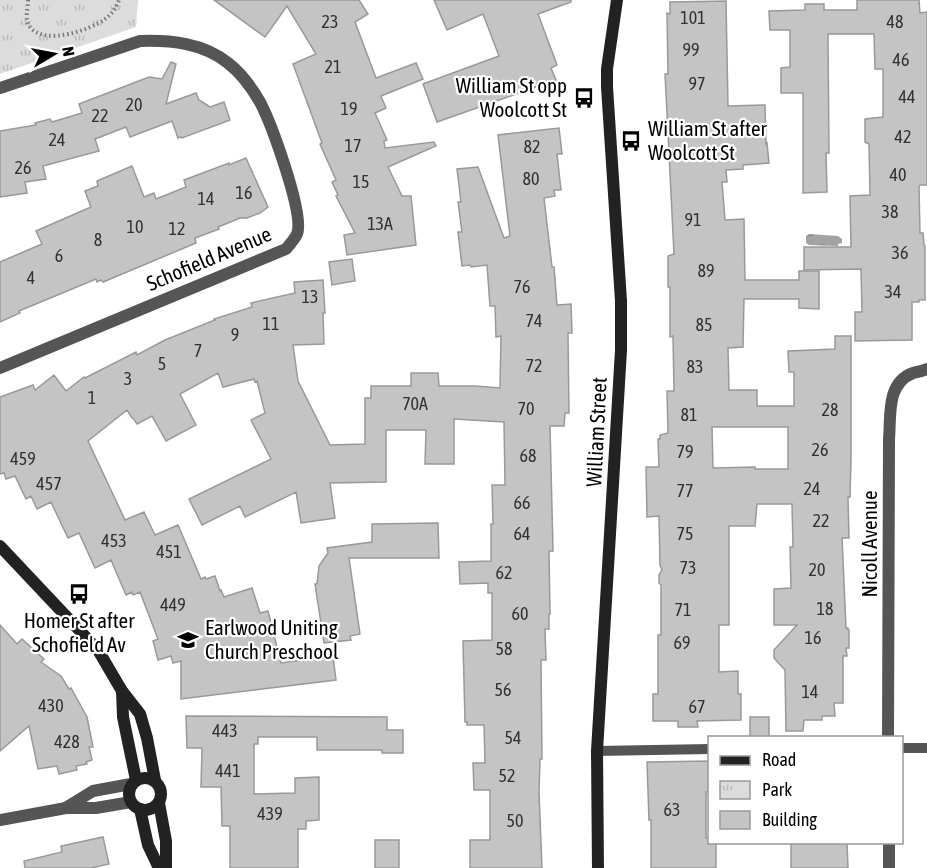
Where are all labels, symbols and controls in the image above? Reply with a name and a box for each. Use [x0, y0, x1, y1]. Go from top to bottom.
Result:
house number: 101 [680, 7, 706, 28]
house number: 23 [322, 11, 338, 32]
house number: 48 [887, 11, 903, 32]
north arrow [24, 24, 84, 84]
house number: 99 [683, 39, 699, 60]
text: N [59, 45, 78, 58]
house number: 46 [893, 49, 909, 70]
house number: 21 [325, 56, 341, 77]
place label: William St opp Woolcott St [456, 73, 567, 121]
house number: 97 [689, 73, 705, 94]
bus stop icon: William St opp Woolcott St [572, 86, 596, 110]
house number: 44 [899, 86, 915, 107]
house number: 20 [126, 94, 142, 115]
house number: 19 [341, 98, 357, 119]
house number: 22 [92, 105, 108, 126]
place label: William St after Woolcott St [648, 116, 767, 164]
house number: 42 [895, 126, 911, 147]
house number: 24 [49, 129, 65, 150]
bus stop icon: William St after Woolcott St [619, 129, 643, 153]
house number: 17 [345, 135, 361, 156]
house number: 82 [524, 136, 540, 157]
house number: 26 [15, 157, 31, 178]
house number: 40 [890, 164, 906, 185]
house number: 80 [523, 168, 539, 189]
house number: 15 [353, 171, 369, 192]
house number: 16 [236, 182, 252, 203]
house number: 14 [198, 188, 214, 209]
house number: 38 [882, 201, 898, 222]
house number: 91 [685, 209, 701, 230]
house number: 13A [367, 213, 393, 234]
house number: 10 [127, 216, 143, 237]
house number: 12 [169, 218, 185, 239]
street label: Schofield Avenue [143, 221, 275, 295]
house number: 8 [94, 229, 102, 250]
house number: 36 [892, 242, 908, 263]
house number: 6 [55, 245, 63, 266]
house number: 89 [698, 260, 714, 281]
house number: 4 [27, 267, 35, 288]
house number: 76 [514, 276, 530, 297]
house number: 34 [885, 281, 901, 302]
house number: 13 [302, 286, 318, 307]
house number: 74 [526, 310, 542, 331]
house number: 11 [263, 313, 279, 334]
house number: 85 [696, 314, 712, 335]
house number: 9 [231, 324, 239, 345]
house number: 7 [194, 340, 202, 361]
house number: 5 [158, 353, 166, 374]
house number: 72 [526, 355, 542, 376]
house number: 83 [687, 356, 703, 377]
house number: 3 [124, 368, 132, 389]
street label: William Street [581, 376, 611, 487]
house number: 1 [88, 387, 96, 408]
house number: 70A [402, 393, 428, 414]
house number: 70 [518, 398, 534, 419]
house number: 28 [822, 399, 838, 420]
house number: 81 [681, 404, 697, 425]
house number: 26 [812, 439, 828, 460]
house number: 79 [677, 441, 693, 462]
house number: 68 [520, 445, 536, 466]
house number: 459 [10, 448, 36, 469]
house number: 457 [36, 473, 62, 494]
house number: 24 [804, 478, 820, 499]
house number: 77 [677, 480, 693, 501]
street label: Nicoll Avenue [857, 491, 881, 598]
house number: 66 [514, 492, 530, 513]
house number: 22 [813, 510, 829, 531]
house number: 64 [514, 523, 530, 544]
house number: 75 [677, 523, 693, 544]
house number: 453 [101, 530, 127, 551]
house number: 451 [156, 541, 182, 562]
house number: 73 [680, 557, 696, 578]
house number: 20 [809, 559, 825, 580]
house number: 62 [496, 562, 512, 583]
bus stop icon: Homer St after Schofield Av [67, 582, 91, 606]
house number: 449 [160, 594, 186, 615]
house number: 18 [817, 598, 833, 619]
house number: 71 [675, 599, 691, 620]
house number: 60 [512, 603, 528, 624]
place label: Homer St after Schofield Av [24, 608, 135, 656]
place label: Earlwood Uniting Church Preschool [205, 615, 339, 663]
house number: 16 [805, 627, 821, 648]
school or university icon: Earlwood Uniting Church Preschool [176, 628, 200, 652]
house number: 69 [674, 632, 690, 653]
house number: 58 [496, 638, 512, 659]
house number: 56 [495, 679, 511, 700]
house number: 14 [802, 681, 818, 702]
house number: 430 [38, 695, 64, 716]
house number: 67 [689, 696, 705, 717]
house number: 443 [212, 720, 238, 741]
house number: 54 [505, 727, 521, 748]
house number: 428 [54, 731, 80, 752]
legend [708, 736, 903, 844]
text: Road [762, 749, 796, 770]
house number: 441 [215, 760, 241, 781]
house number: 52 [499, 765, 515, 786]
text: Park [762, 779, 792, 800]
house number: 63 [664, 799, 680, 820]
house number: 439 [257, 803, 283, 824]
text: Building [762, 809, 817, 830]
house number: 50 [507, 810, 523, 831]

